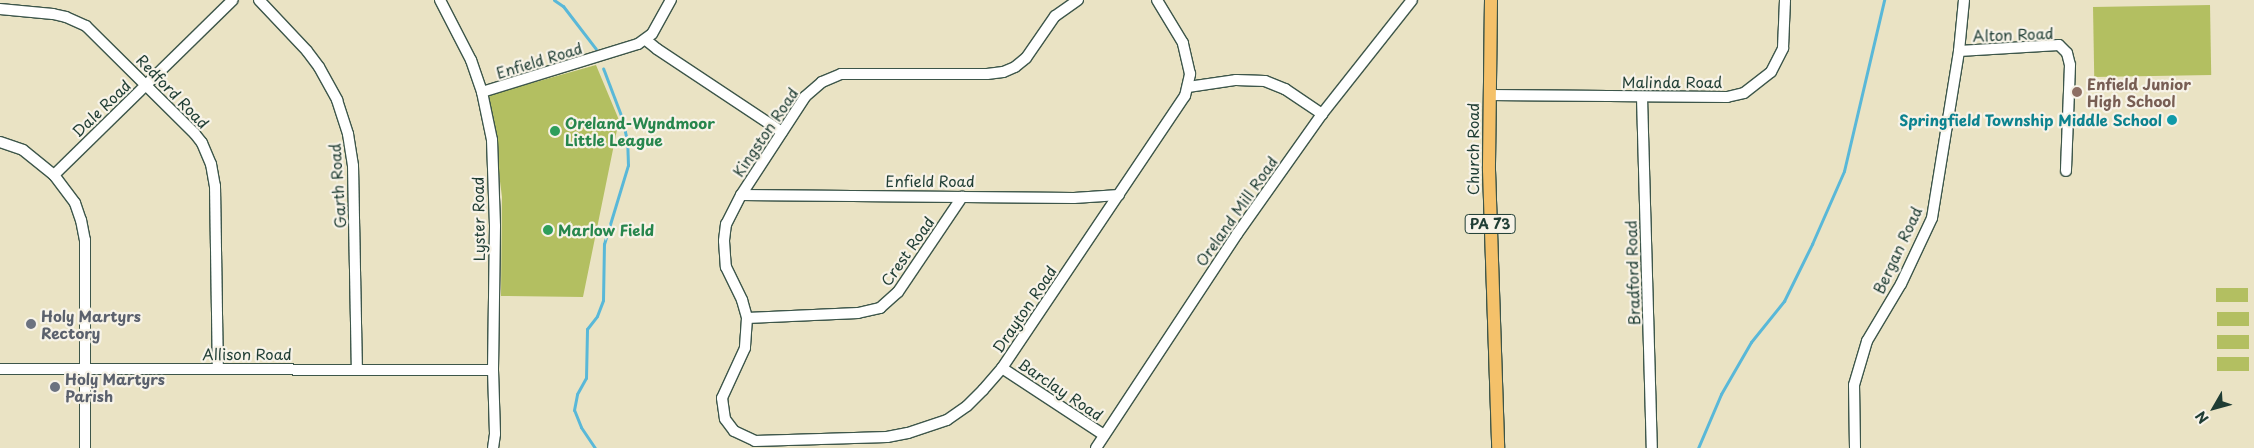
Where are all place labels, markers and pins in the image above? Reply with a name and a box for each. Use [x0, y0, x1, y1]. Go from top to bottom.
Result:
place label: Enfield Junior High School [2087, 74, 2191, 109]
marker: Enfield Junior High School [2071, 86, 2083, 98]
place label: Springfield Township Middle School [1898, 111, 2162, 129]
place label: Oreland-Wyndmoor Little League [565, 113, 715, 148]
marker: Springfield Township Middle School [2166, 114, 2178, 126]
marker: Oreland-Wyndmoor Little League [549, 125, 561, 137]
place label: Marlow Field [558, 221, 655, 239]
marker: Marlow Field [542, 224, 554, 236]
place label: Holy Martyrs Rectory [41, 306, 142, 341]
marker: Holy Martyrs Rectory [25, 318, 37, 330]
place label: Holy Martyrs Parish [65, 369, 166, 404]
marker: Holy Martyrs Parish [49, 381, 61, 393]

